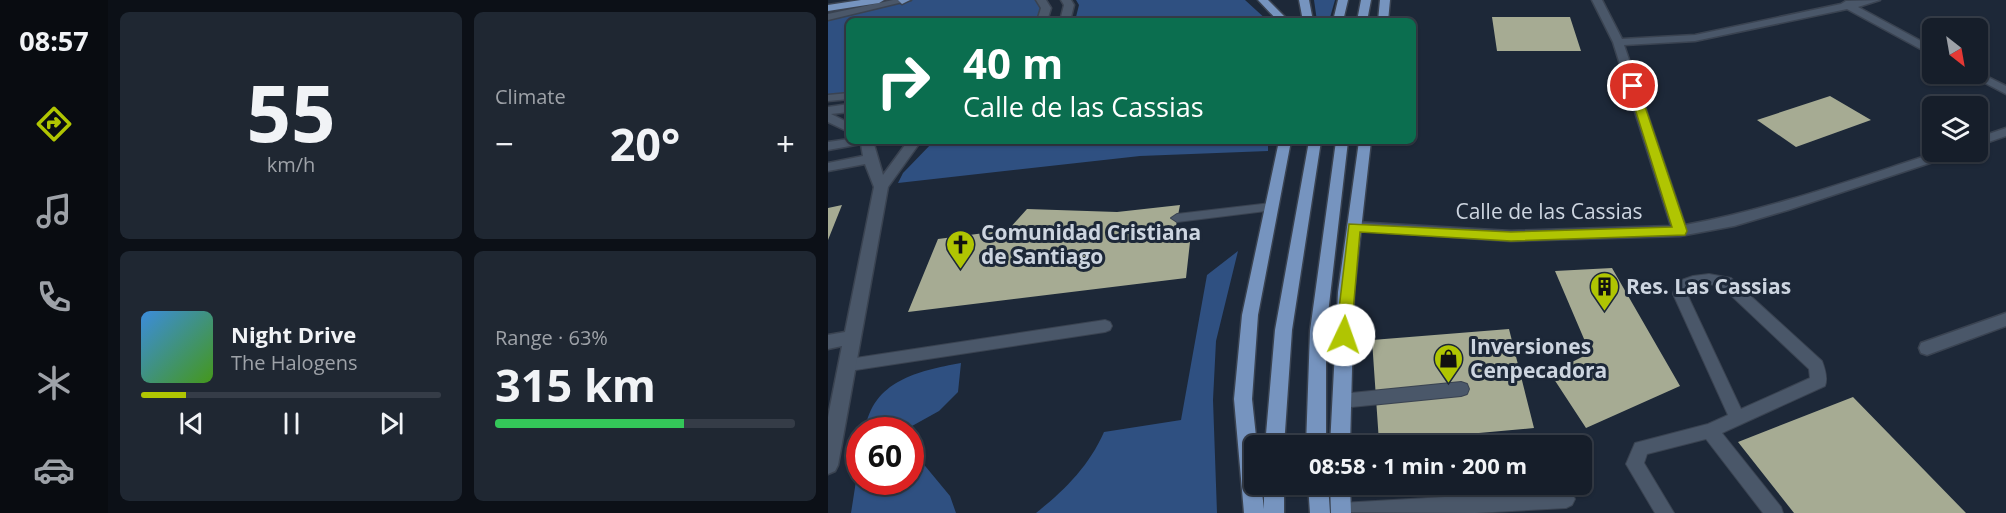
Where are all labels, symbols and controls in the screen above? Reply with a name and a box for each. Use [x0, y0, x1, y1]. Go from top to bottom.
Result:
north arrow [1922, 18, 1988, 84]
map controls [1922, 18, 1988, 162]
text: 08:57 [19, 22, 89, 59]
text: 40 m [963, 34, 1063, 91]
icon: right [864, 42, 942, 120]
text: 55 [246, 59, 336, 165]
pin [1607, 60, 1658, 111]
icon: arrive [1616, 69, 1649, 102]
text: Climate [495, 83, 566, 110]
text: Calle de las Cassias [963, 88, 1204, 125]
button: layers [1922, 96, 1988, 162]
icon: directions [33, 103, 75, 145]
text: 20° [610, 113, 680, 174]
text: − [495, 121, 514, 166]
text: + [776, 121, 795, 166]
text: km/h [267, 151, 315, 178]
icon: music [33, 190, 75, 232]
street label: Calle de las Cassias [1455, 197, 1643, 225]
place label: Comunidad Cristiana de Santiago [981, 218, 1201, 270]
church icon: Comunidad Cristiana de Santiago [944, 228, 976, 270]
building icon: Res. Las Cassias [1589, 270, 1621, 312]
place label: Res. Las Cassias [1626, 272, 1791, 300]
icon: phone [33, 276, 75, 318]
position arrow [1312, 303, 1376, 367]
text: Night Drive [231, 319, 356, 349]
text: Range · 63% [495, 324, 608, 351]
place label: Inversiones Cenpecadora [1470, 332, 1607, 384]
shop icon: Inversiones Cenpecadora [1433, 342, 1465, 384]
text: The Halogens [231, 349, 358, 376]
text: 315 km [495, 354, 656, 415]
icon: climate [33, 362, 75, 404]
icon: previous [175, 407, 208, 440]
icon: pause [275, 407, 308, 440]
icon: next [375, 407, 408, 440]
speed limit sign: 60 [846, 417, 924, 495]
icon: car [33, 449, 75, 491]
text: 08:58 · 1 min · 200 m [1309, 450, 1527, 480]

